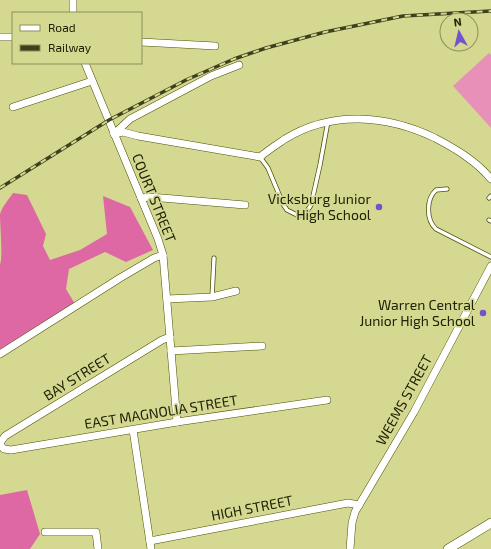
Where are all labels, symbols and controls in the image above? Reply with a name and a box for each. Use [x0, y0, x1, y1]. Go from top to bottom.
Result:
legend [12, 12, 142, 64]
north arrow [439, 12, 479, 52]
text: N [453, 15, 462, 29]
text: Road [48, 20, 76, 34]
text: Railway [48, 40, 92, 54]
street label: COURT STREET [129, 151, 180, 245]
place label: Vicksburg Junior High School [268, 190, 372, 223]
marker: Vicksburg Junior High School [374, 202, 384, 212]
place label: Warren Central Junior High School [359, 296, 476, 329]
marker: Warren Central Junior High School [478, 308, 488, 318]
street label: BAY STREET [40, 349, 113, 404]
street label: WEEMS STREET [372, 352, 435, 448]
street label: EAST MAGNOLIA STREET [83, 391, 239, 432]
street label: HIGH STREET [210, 491, 294, 524]

